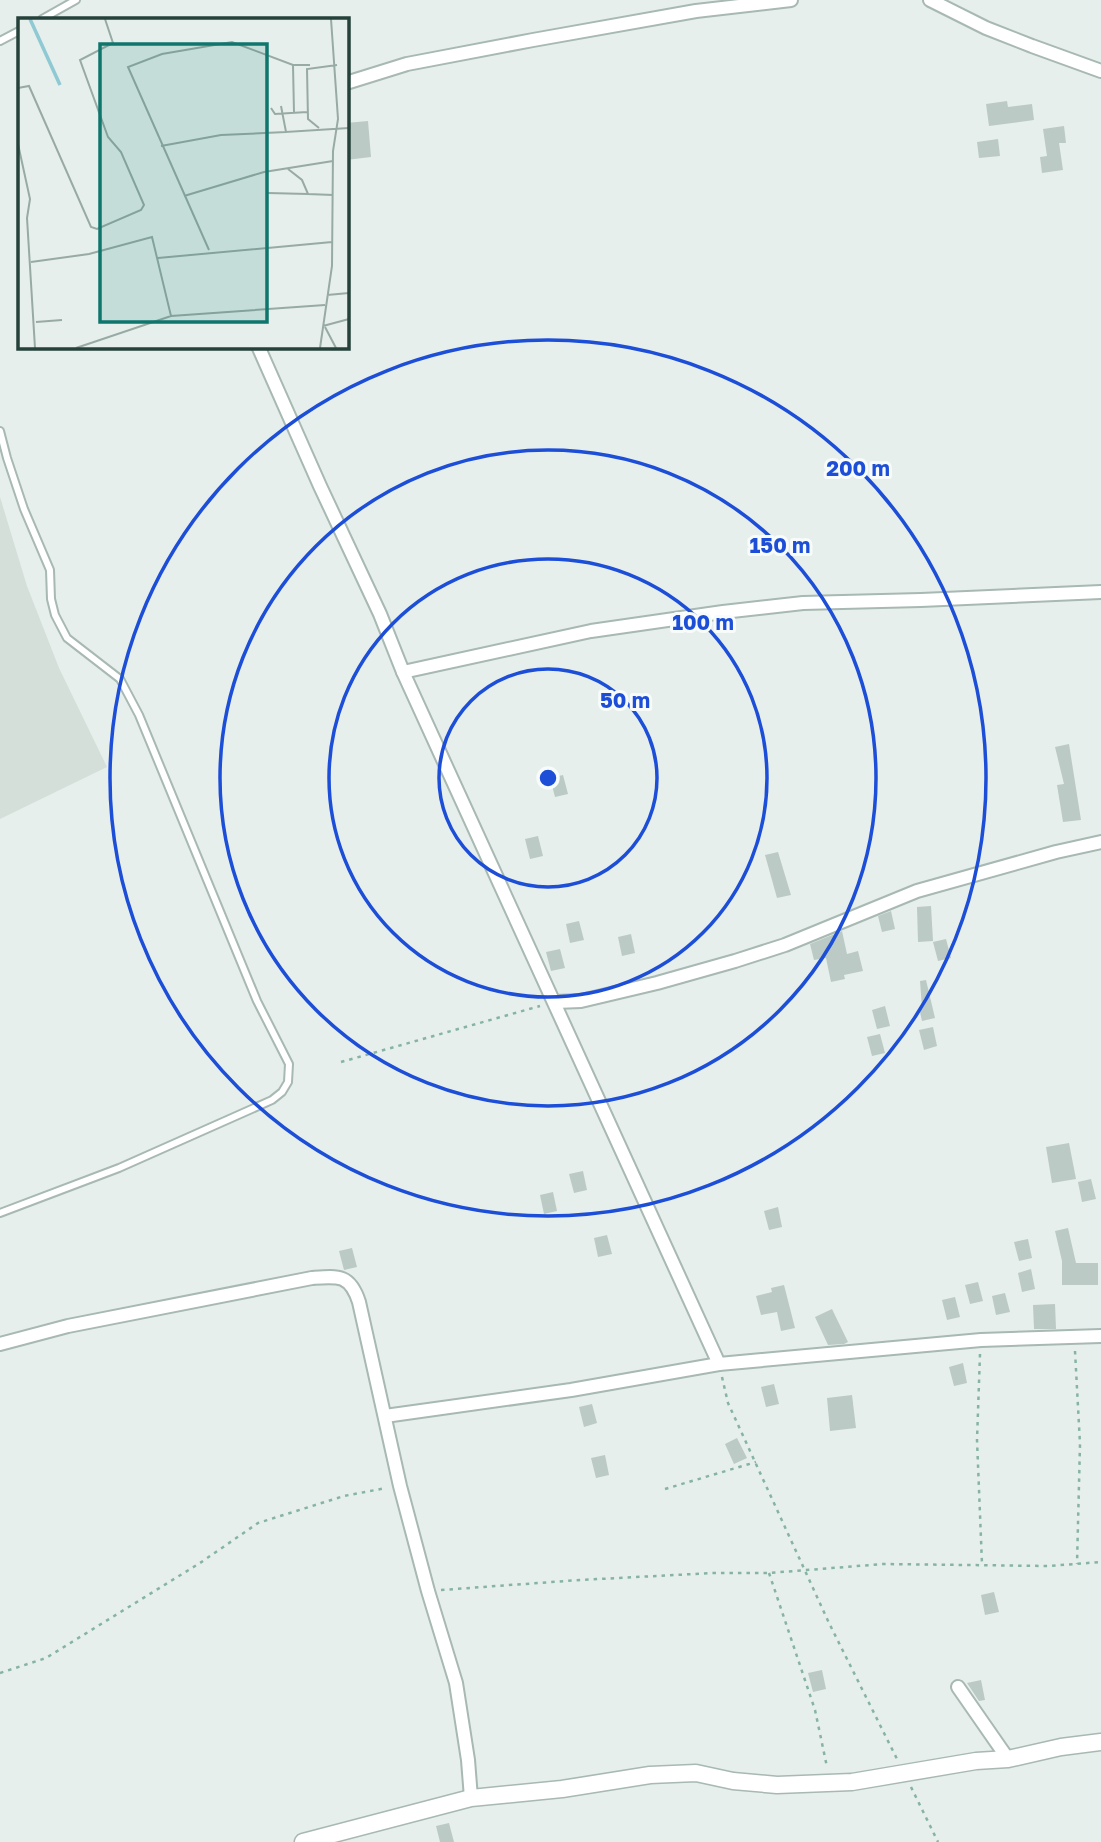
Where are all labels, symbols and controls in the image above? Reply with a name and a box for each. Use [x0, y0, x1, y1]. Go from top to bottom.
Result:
inset map [18, 18, 348, 348]
text: 200 m [826, 455, 890, 481]
text: 150 m [750, 532, 810, 558]
text: 100 m [672, 609, 734, 635]
text: 50 m [600, 687, 650, 713]
centre of rings [536, 766, 560, 790]

